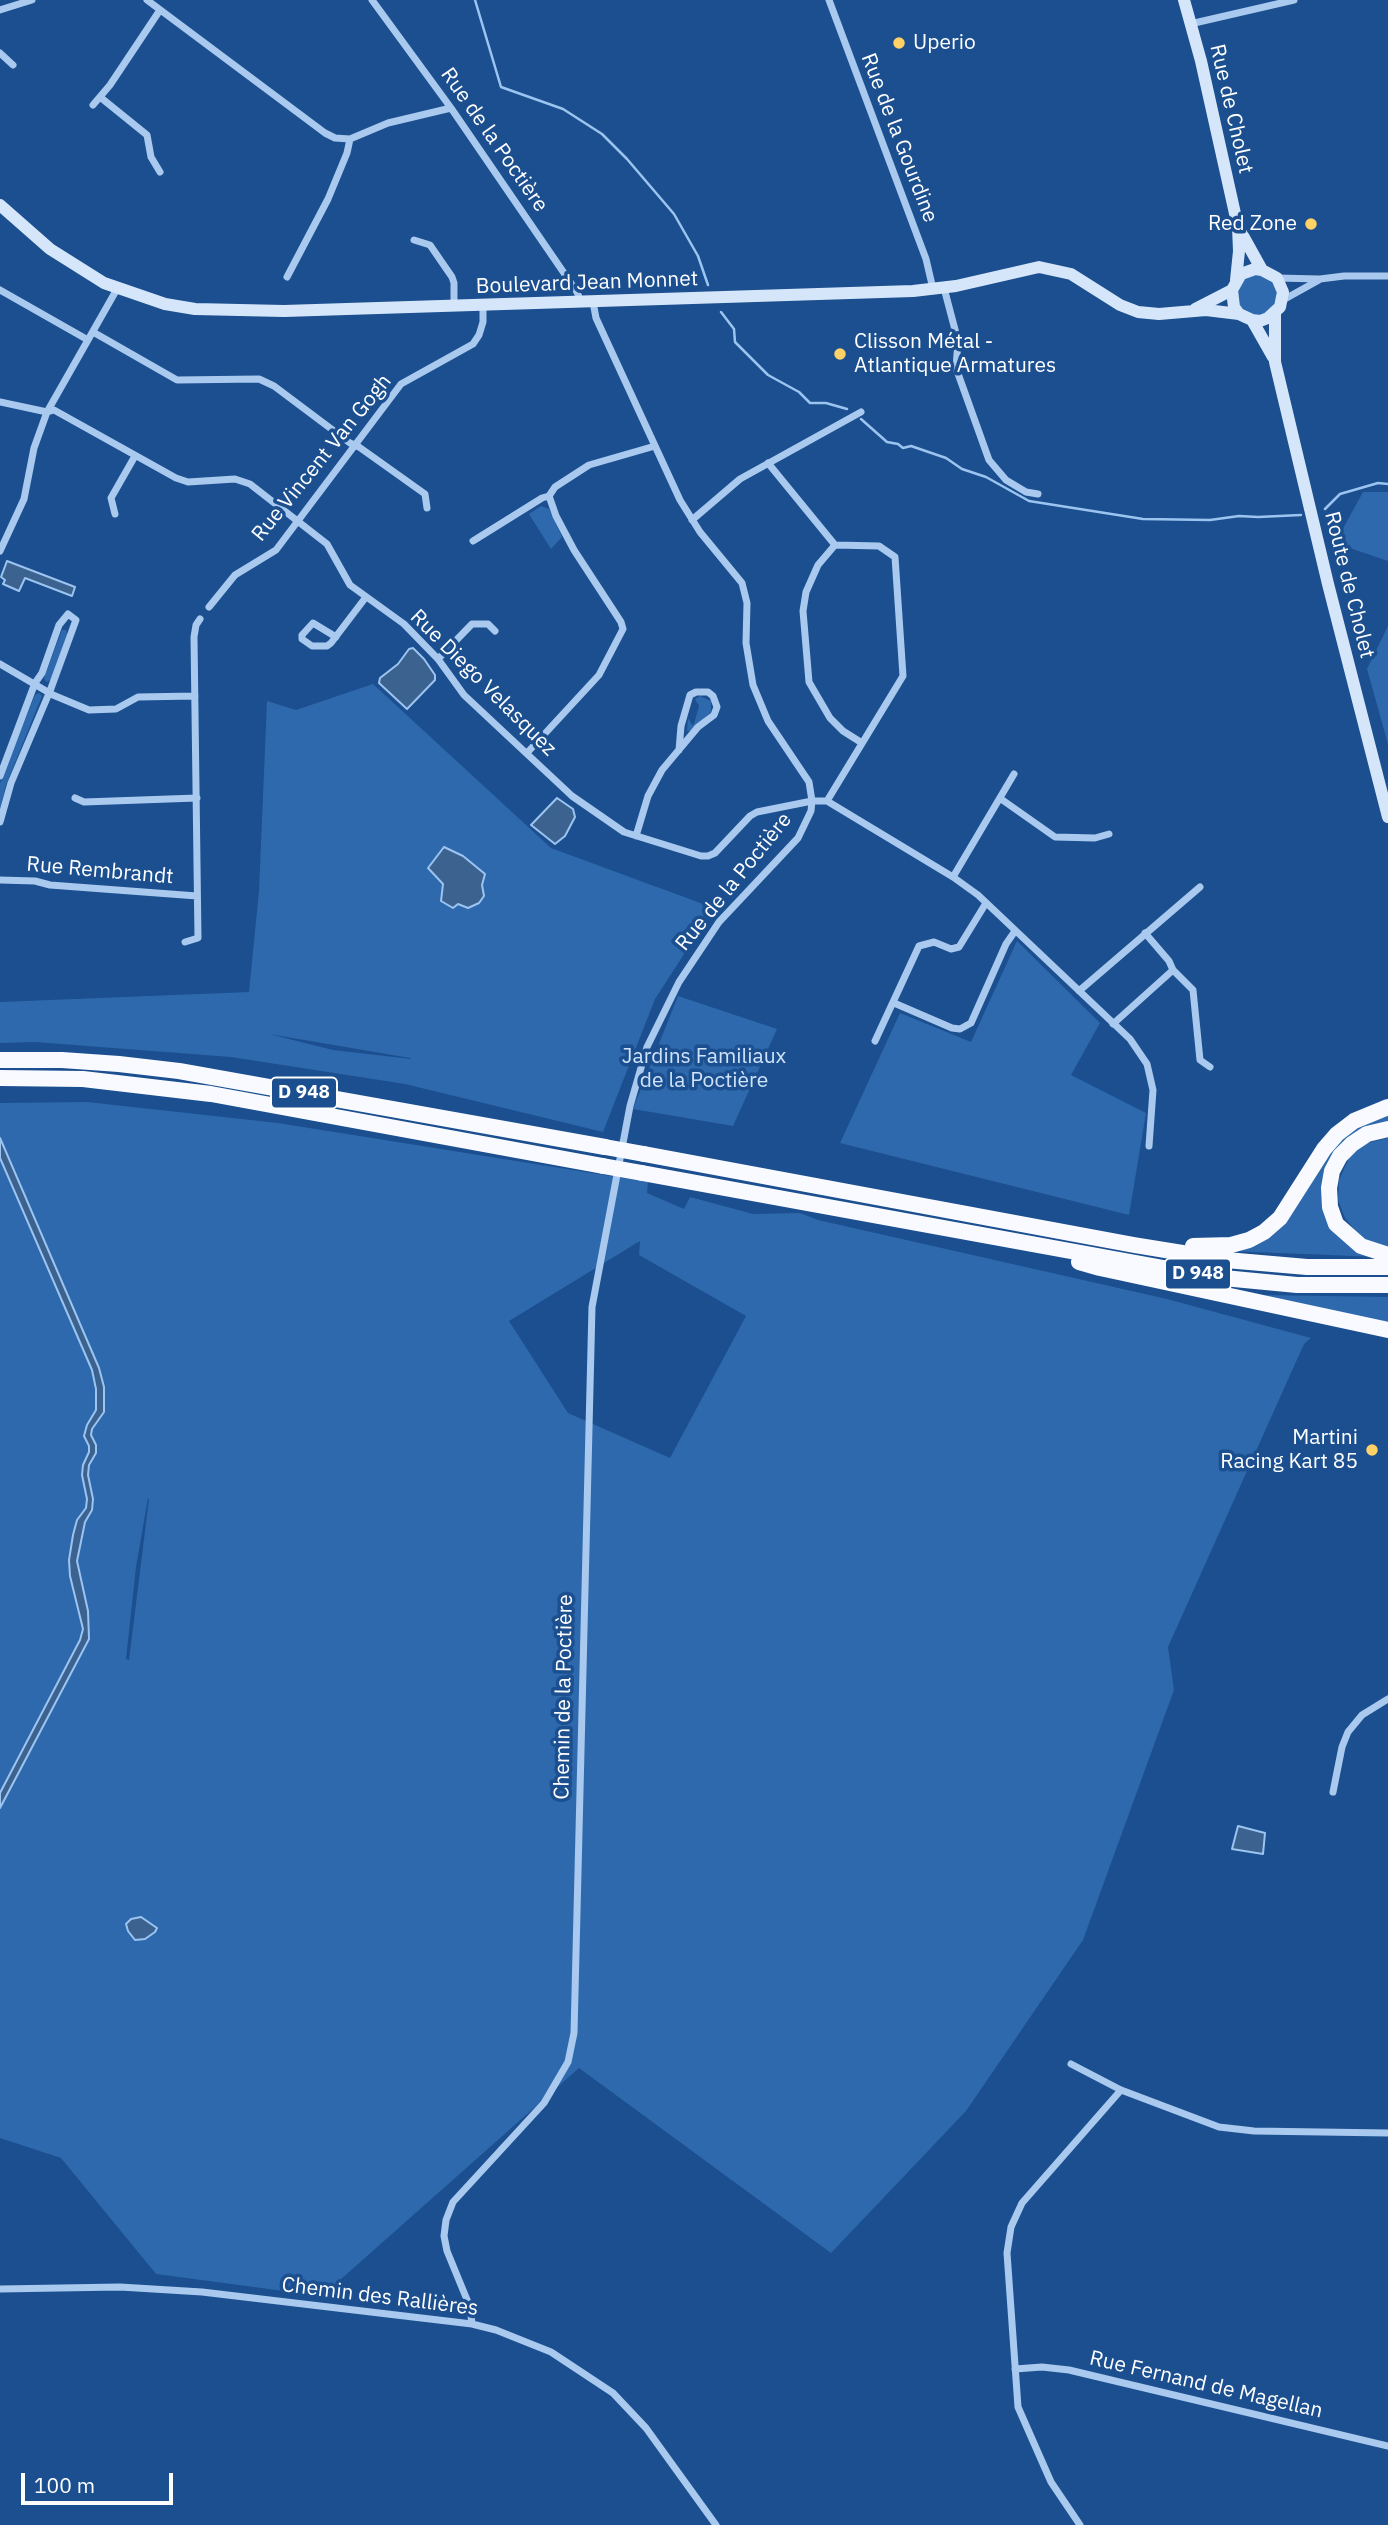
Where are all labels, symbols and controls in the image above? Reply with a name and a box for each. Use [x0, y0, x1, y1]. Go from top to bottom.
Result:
place label: Uperio [913, 30, 976, 56]
marker: Uperio [891, 35, 907, 51]
street label: Rue de Cholet [1204, 42, 1258, 176]
street label: Rue de la Gourdine [855, 50, 943, 226]
street label: Rue de la Poctière [435, 63, 553, 217]
place label: Red Zone [1208, 211, 1297, 237]
marker: Red Zone [1303, 216, 1319, 232]
street label: Boulevard Jean Monnet [475, 267, 699, 299]
place label: Clisson Métal - Atlantique Armatures [854, 329, 1056, 379]
marker: Clisson Métal - Atlantique Armatures [832, 346, 848, 362]
street label: Rue Vincent Van Gogh [247, 369, 397, 547]
street label: Route de Cholet [1319, 509, 1379, 661]
street label: Rue Diego Velasquez [405, 605, 561, 761]
street label: Rue de la Poctière [671, 808, 797, 956]
street label: Rue Rembrandt [26, 852, 174, 890]
park label: Jardins Familiaux de la Poctière [622, 1044, 786, 1094]
road number: D 948 [271, 1078, 337, 1108]
road number: D 948 [1165, 1258, 1231, 1290]
place label: Martini Racing Kart 85 [1220, 1425, 1358, 1475]
marker: Martini Racing Kart 85 [1364, 1442, 1380, 1458]
street label: Chemin de la Poctière [550, 1594, 578, 1800]
street label: Chemin des Rallières [280, 2272, 480, 2322]
street label: Rue Fernand de Magellan [1087, 2346, 1325, 2424]
scale bar [24, 2458, 177, 2502]
text: 100 m [34, 2471, 95, 2499]

